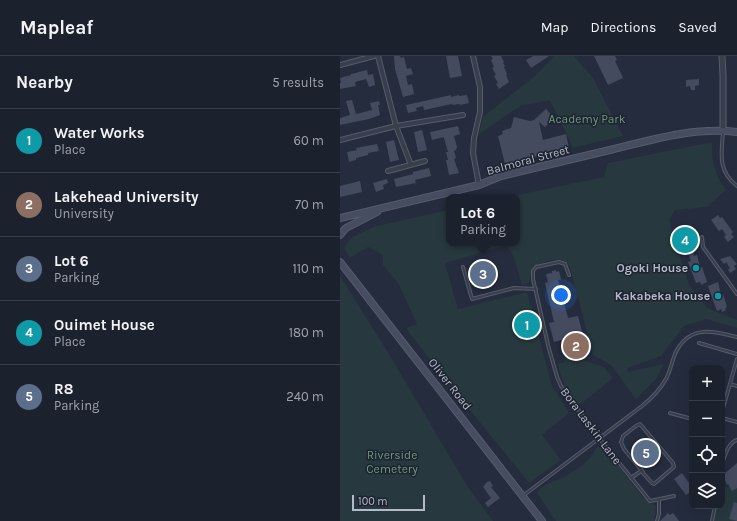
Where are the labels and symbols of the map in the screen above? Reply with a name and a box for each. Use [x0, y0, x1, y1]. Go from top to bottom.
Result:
park label: Academy Park [549, 112, 626, 126]
street label: Balmoral Street [485, 142, 571, 178]
pin: 4 [672, 225, 698, 255]
pin: 3 [470, 259, 496, 289]
place label: Ogoki House [616, 261, 688, 275]
marker: Ogoki House [691, 263, 701, 273]
your location [551, 285, 571, 305]
place label: Kakabeka House [615, 289, 710, 303]
marker: Kakabeka House [713, 291, 723, 301]
pin: 1 [514, 310, 540, 340]
pin: 2 [563, 331, 589, 361]
street label: Oliver Road [425, 355, 475, 413]
street label: Bora Laskin Lane [558, 385, 624, 467]
pin: 5 [633, 438, 659, 468]
park label: Riverside Cemetery [366, 448, 418, 476]
scale bar [352, 493, 425, 512]

